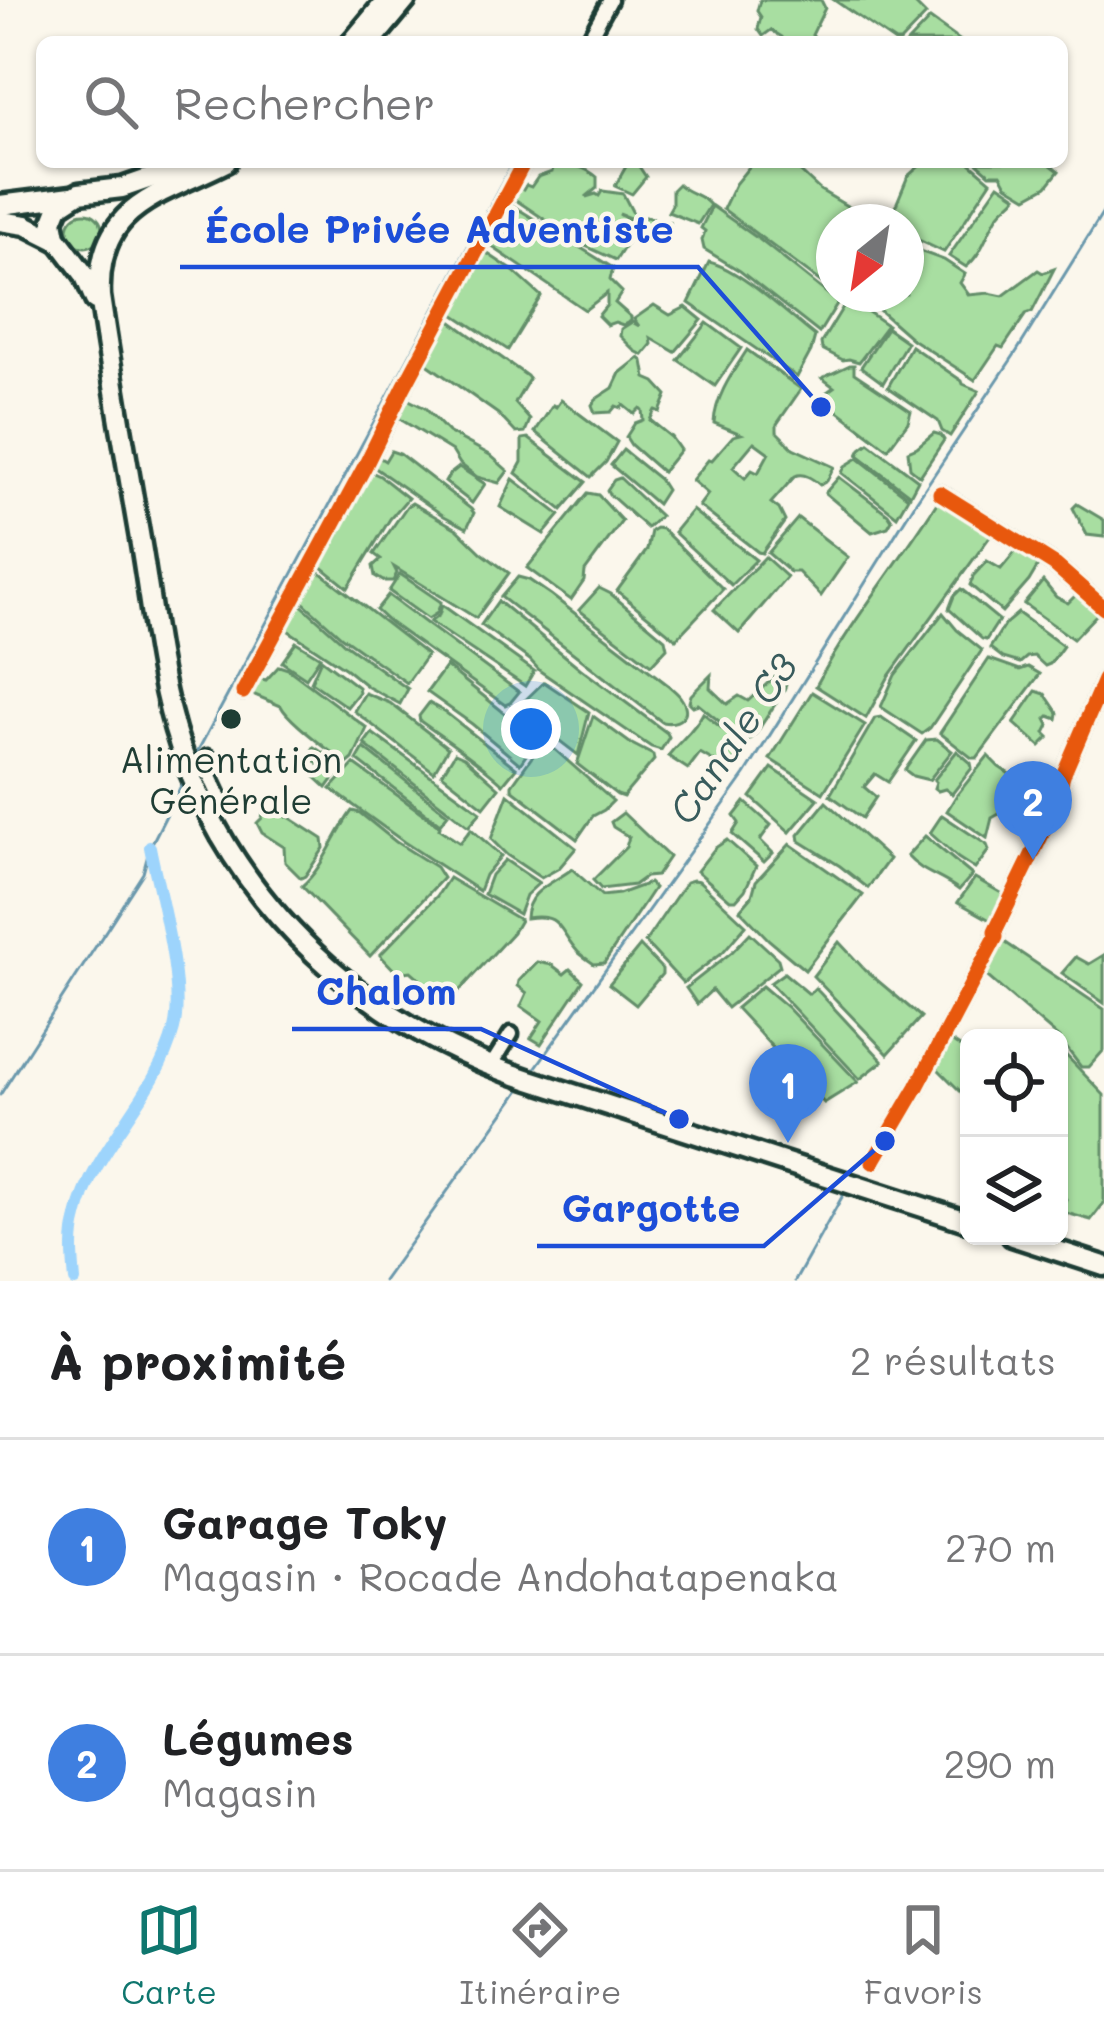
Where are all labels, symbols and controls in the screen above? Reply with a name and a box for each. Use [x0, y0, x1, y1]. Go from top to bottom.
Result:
search box [36, 36, 1068, 168]
icon: search [78, 69, 144, 135]
text: Rechercher [174, 73, 435, 131]
callout: École Privée Adventiste [180, 192, 698, 267]
text: École Privée Adventiste [204, 202, 674, 253]
north arrow [816, 204, 924, 312]
water label: Canale C3 [656, 643, 808, 833]
your location [501, 699, 561, 759]
marker: Alimentation Générale [218, 706, 244, 732]
place label: Alimentation Générale [120, 735, 342, 823]
pin: 2 [994, 761, 1072, 860]
callout: Chalom [292, 954, 481, 1029]
text: Chalom [316, 964, 456, 1015]
map controls [960, 1029, 1068, 1245]
button: locate [960, 1029, 1068, 1137]
pin: 1 [749, 1044, 827, 1143]
button: layers [960, 1137, 1068, 1245]
callout: Gargotte [537, 1171, 764, 1246]
text: Gargotte [561, 1181, 741, 1232]
text: À proximité [48, 1326, 346, 1393]
text: 2 résultats [850, 1334, 1056, 1385]
text: Garage Toky [162, 1492, 448, 1550]
text: 1 [78, 1521, 96, 1572]
text: 270 m [945, 1521, 1056, 1572]
text: Magasin · Rocade Andohatapenaka [162, 1550, 839, 1601]
text: Légumes [162, 1708, 354, 1766]
text: 2 [76, 1737, 98, 1788]
text: 290 m [944, 1737, 1056, 1788]
text: Magasin [162, 1766, 317, 1817]
tab: Carte [121, 1897, 217, 2012]
tab: Itinéraire [459, 1897, 621, 2012]
tab: Favoris [864, 1897, 983, 2012]

